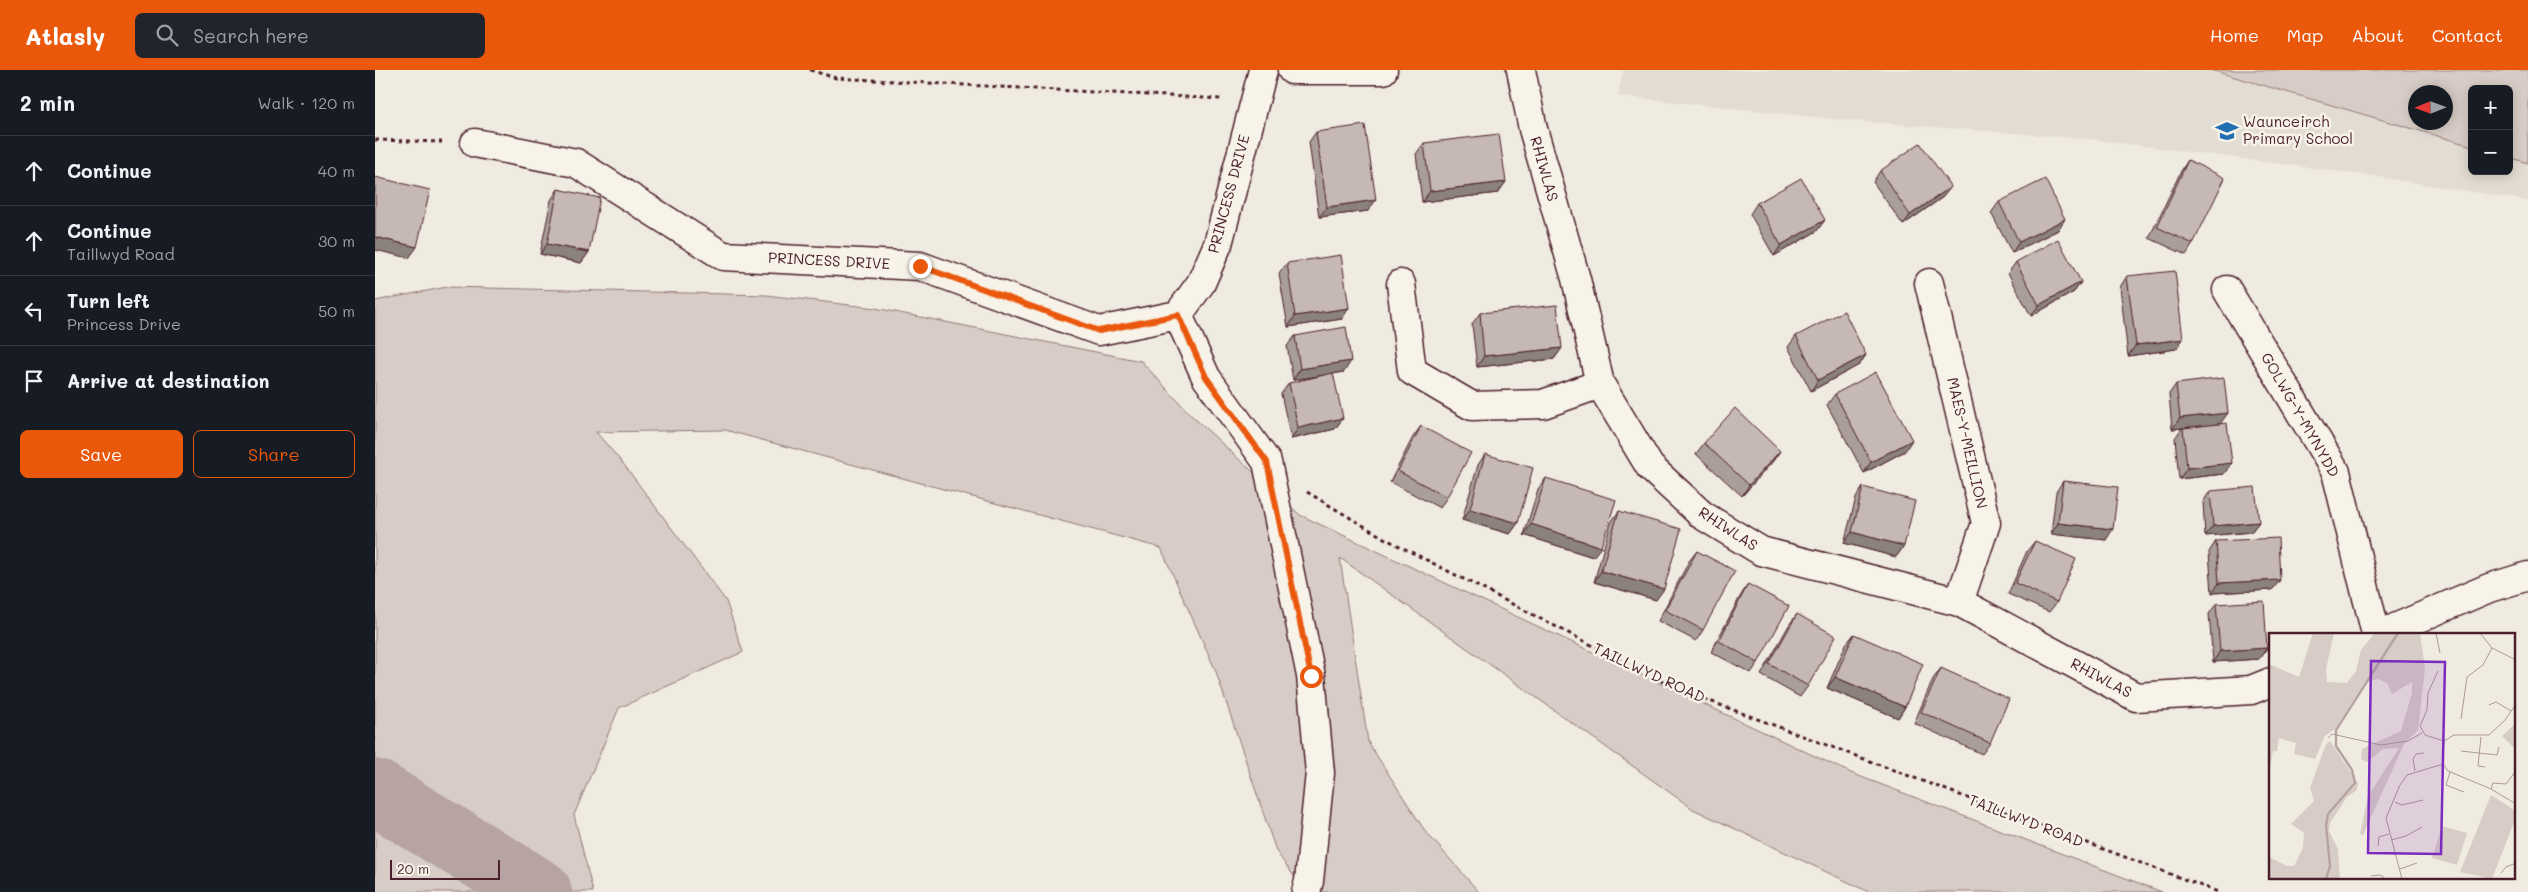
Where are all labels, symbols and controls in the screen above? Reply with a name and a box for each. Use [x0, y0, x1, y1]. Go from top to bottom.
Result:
search box [135, 13, 485, 58]
text: Atlasly [25, 20, 105, 51]
icon: search [153, 21, 181, 49]
text: Search here [193, 23, 309, 48]
text: Home [2210, 23, 2259, 47]
text: Map [2287, 23, 2323, 47]
text: About [2351, 23, 2404, 47]
text: Contact [2432, 23, 2503, 47]
north arrow [2408, 85, 2453, 130]
map controls [2468, 85, 2513, 175]
button: + [2468, 85, 2513, 130]
text: 2 min [20, 89, 75, 116]
text: Walk · 120 m [257, 92, 355, 113]
place label: Waunceirch Primary School [2243, 111, 2353, 148]
school or university icon: Waunceirch Primary School [2214, 118, 2240, 144]
button: − [2468, 130, 2513, 175]
street label: PRINCESS DRIVE [1203, 132, 1254, 255]
street label: RHIWLAS [1526, 134, 1564, 204]
icon: ahead [20, 157, 48, 185]
text: Continue [67, 158, 152, 183]
text: 40 m [318, 160, 355, 181]
text: Continue [67, 218, 152, 243]
icon: ahead [20, 227, 48, 255]
text: 30 m [318, 230, 355, 251]
text: Taillwyd Road [67, 243, 175, 264]
street label: PRINCESS DRIVE [768, 247, 891, 273]
route end [909, 255, 932, 278]
text: Turn left [67, 288, 150, 313]
icon: left [20, 297, 48, 325]
text: 50 m [318, 300, 355, 321]
text: Princess Drive [67, 313, 181, 334]
street label: GOLWG-Y-MYNYDD [2257, 348, 2345, 481]
icon: arrive [20, 367, 48, 395]
text: Arrive at destination [67, 368, 270, 393]
street label: MAES-Y-MEILLION [1943, 375, 1993, 510]
button: Save [20, 430, 183, 478]
button: Share [193, 430, 355, 478]
street label: RHIWLAS [1695, 502, 1762, 555]
inset map [2269, 633, 2515, 880]
street label: TAILLWYD ROAD [1590, 637, 1709, 707]
street label: RHIWLAS [2067, 653, 2136, 702]
route start [1300, 665, 1323, 688]
street label: TAILLWYD ROAD [1966, 789, 2087, 851]
scale bar [390, 857, 500, 880]
text: 20 m [397, 859, 429, 878]

